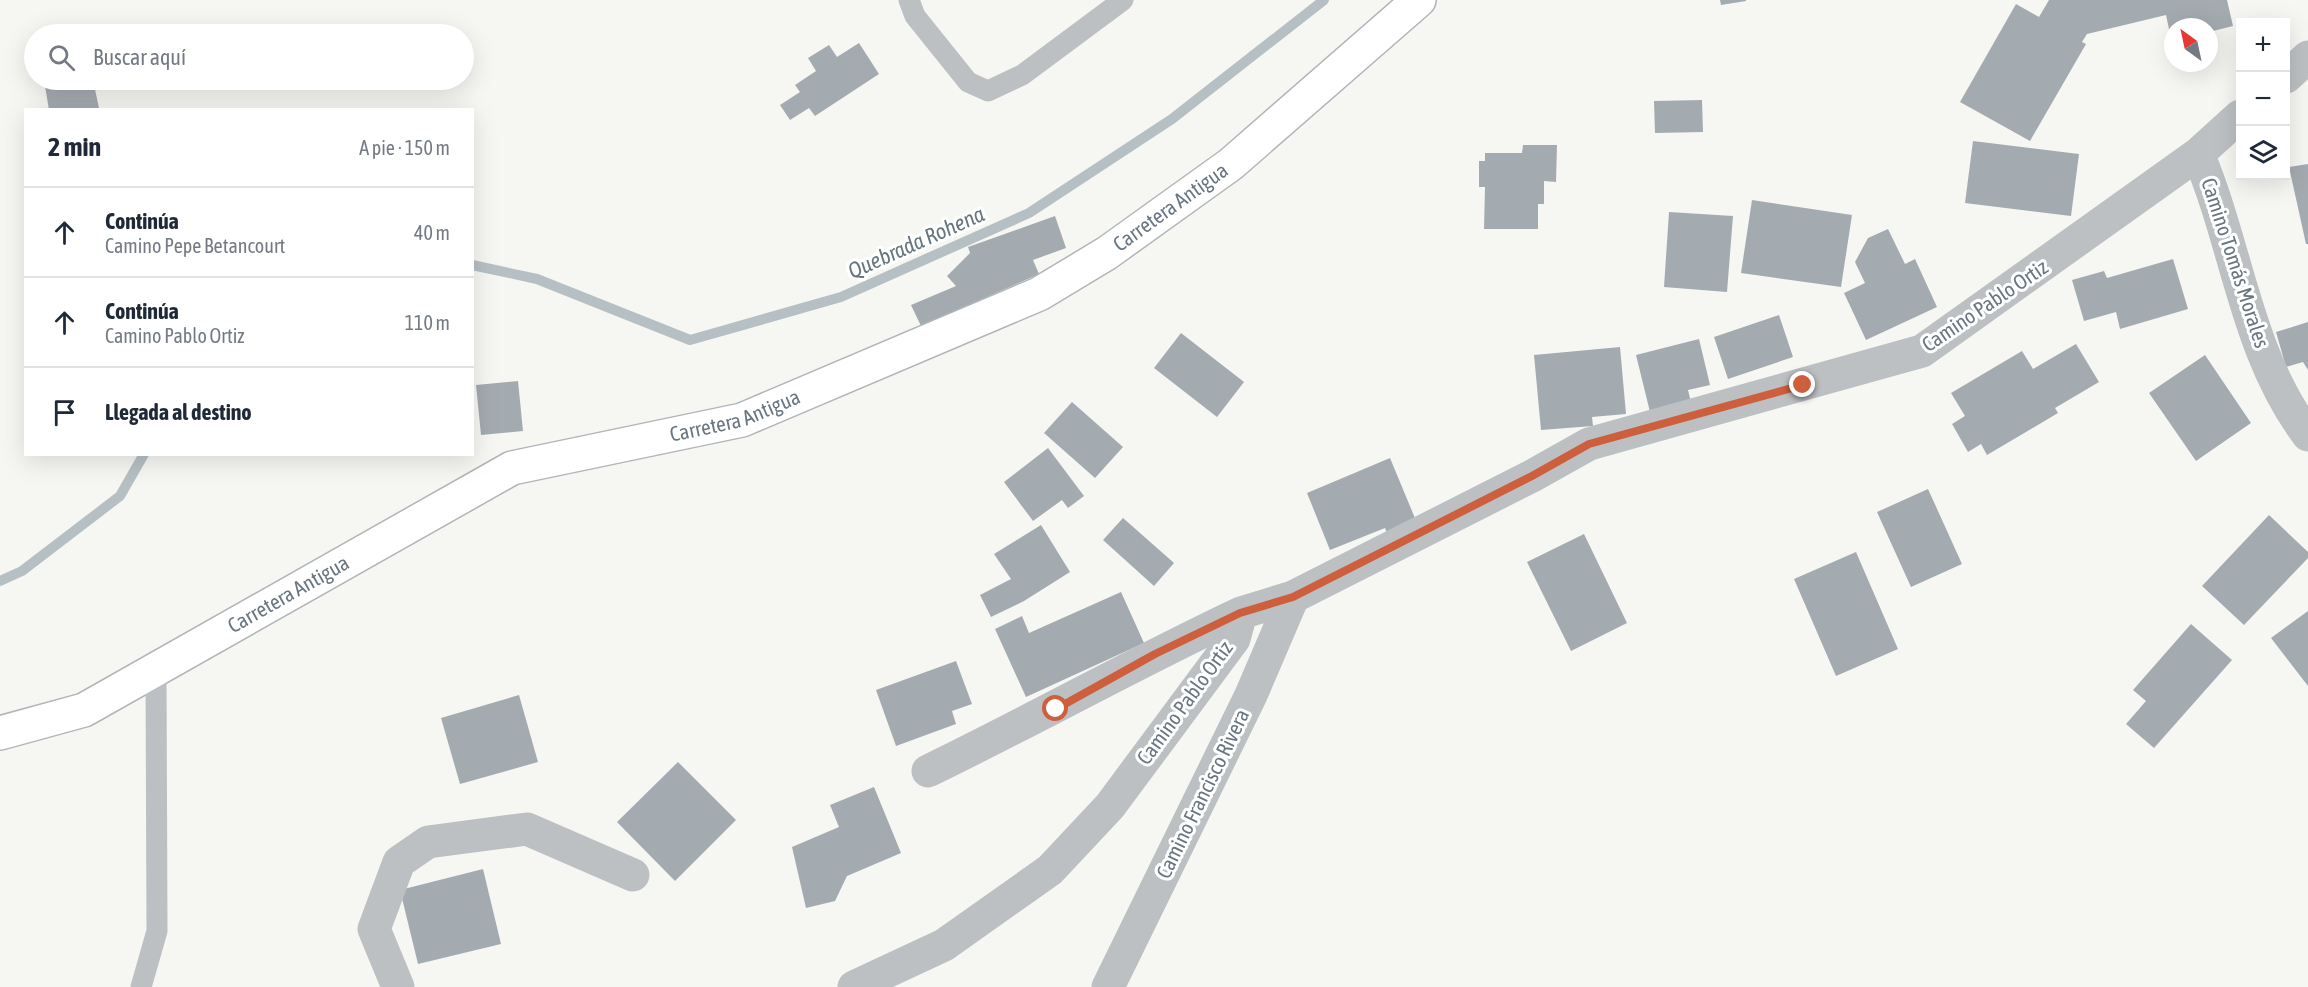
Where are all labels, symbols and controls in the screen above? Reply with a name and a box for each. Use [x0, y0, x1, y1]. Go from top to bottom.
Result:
north arrow [2164, 18, 2218, 72]
map controls [2236, 18, 2290, 180]
button: + [2236, 18, 2290, 72]
search box [24, 24, 474, 90]
icon: search [45, 41, 78, 74]
text: Buscar aquí [93, 44, 186, 70]
button: − [2236, 72, 2290, 126]
button: layers [2236, 126, 2290, 180]
text: 2 min [48, 132, 101, 162]
text: A pie · 150 m [359, 136, 450, 159]
street label: Carretera Antigua [1108, 157, 1232, 256]
street label: Camino Tomás Morales [2197, 175, 2275, 351]
water label: Quebrada Rohena [844, 200, 988, 284]
text: Continúa [105, 208, 179, 234]
icon: ahead [48, 216, 81, 249]
text: 40 m [414, 221, 450, 244]
text: Camino Pepe Betancourt [105, 234, 285, 257]
street label: Camino Pablo Ortiz [1917, 254, 2052, 356]
text: Continúa [105, 298, 179, 324]
icon: ahead [48, 306, 81, 339]
text: 110 m [405, 311, 450, 334]
text: Camino Pablo Ortiz [105, 324, 245, 347]
route end [1789, 371, 1815, 397]
street label: Carretera Antigua [667, 384, 803, 446]
icon: arrive [48, 396, 81, 429]
text: Llegada al destino [105, 399, 252, 425]
street label: Carretera Antigua [223, 550, 353, 637]
street label: Camino Pablo Ortiz [1131, 636, 1237, 769]
route start [1042, 695, 1068, 721]
street label: Camino Francisco Rivera [1151, 705, 1253, 882]

